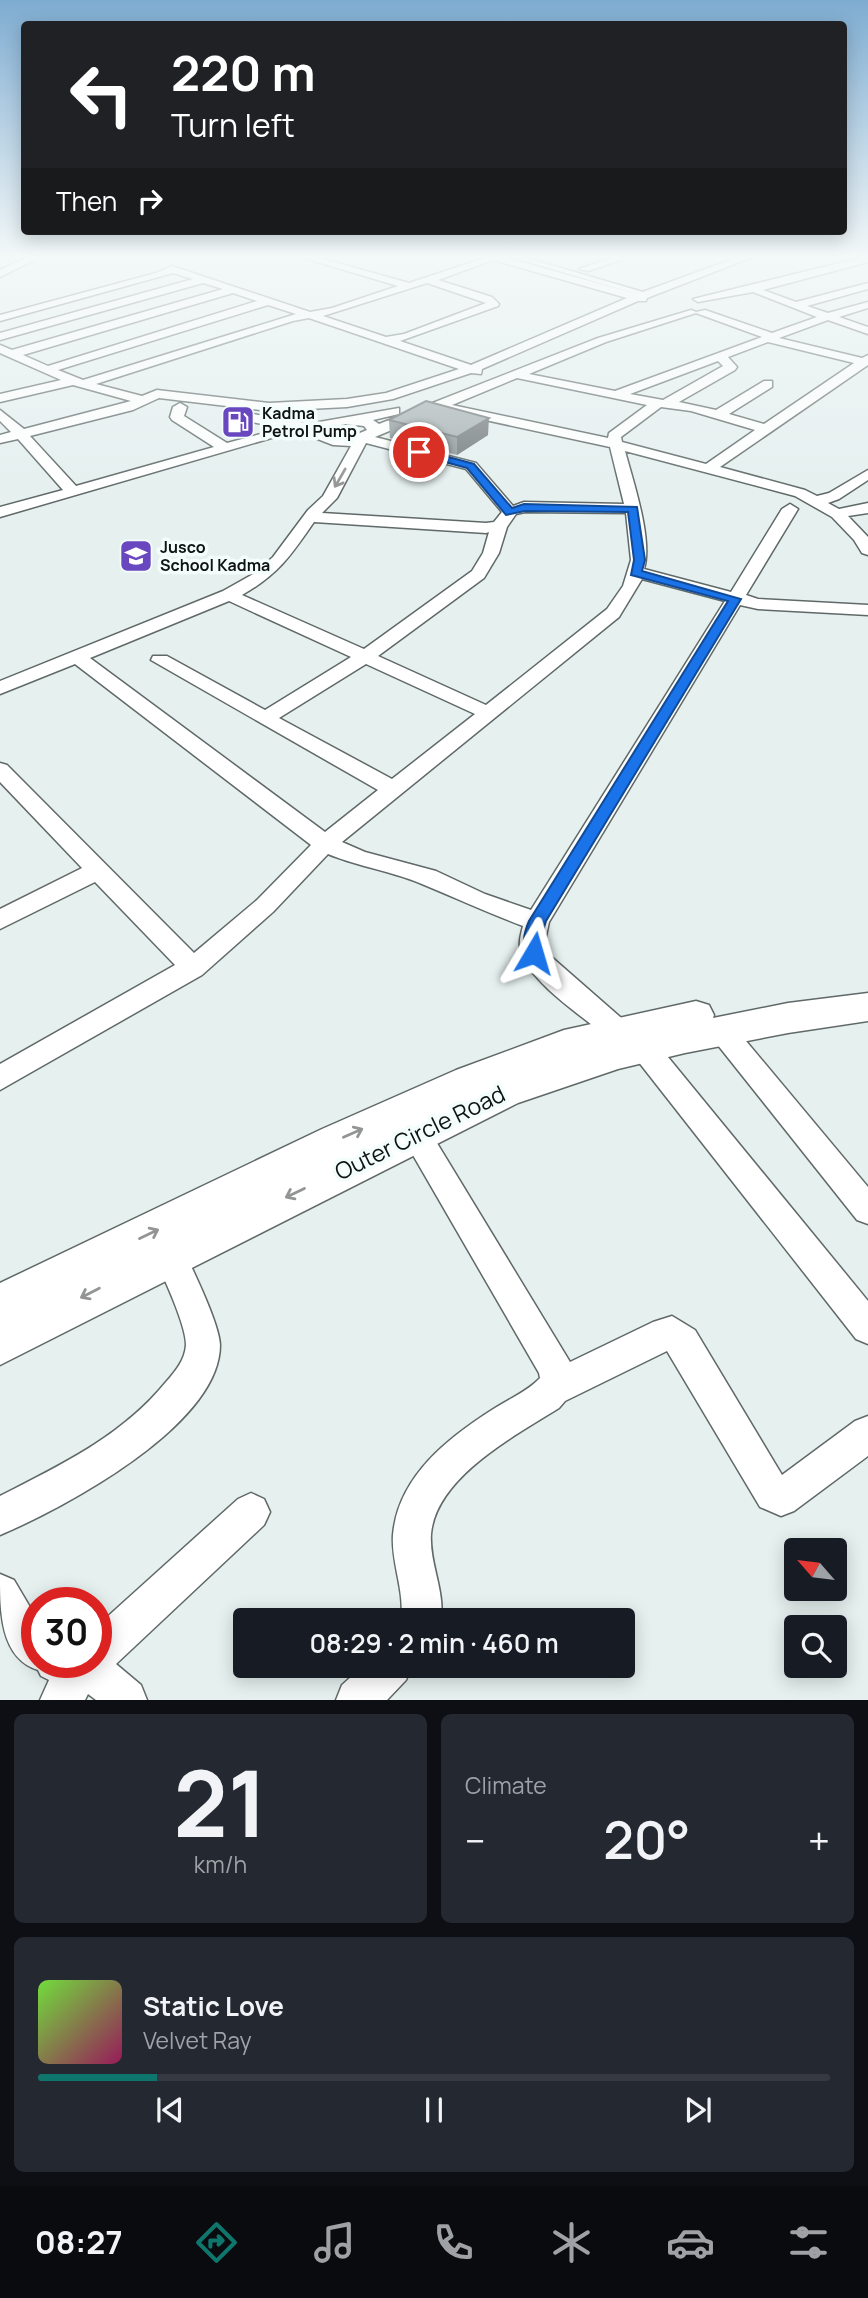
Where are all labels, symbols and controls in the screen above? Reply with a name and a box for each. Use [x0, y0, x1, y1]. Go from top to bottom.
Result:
text: 220 m [171, 39, 315, 106]
icon: left [56, 49, 147, 140]
text: Turn left [171, 103, 295, 147]
icon: right [131, 182, 169, 220]
text: Then [56, 183, 117, 219]
place label: Kadma Petrol Pump [262, 402, 357, 442]
fuel station icon: Kadma Petrol Pump [219, 403, 257, 441]
pin [389, 422, 449, 482]
icon: arrive [400, 433, 438, 471]
one-way arrow [333, 468, 347, 488]
place label: Jusco School Kadma [160, 536, 270, 576]
school or university icon: Jusco School Kadma [117, 537, 155, 575]
position arrow [497, 916, 571, 990]
street label: Outer Circle Road [329, 1077, 510, 1187]
one-way arrow [343, 1126, 364, 1139]
one-way arrow [285, 1187, 306, 1201]
one-way arrow [138, 1226, 159, 1240]
one-way arrow [81, 1287, 101, 1301]
north arrow [784, 1538, 847, 1601]
map controls [784, 1538, 847, 1678]
speed limit sign: 30 [21, 1587, 112, 1678]
button: search [784, 1615, 847, 1678]
text: 08:29 · 2 min · 460 m [309, 1625, 559, 1661]
text: 21 [173, 1740, 268, 1864]
text: Climate [465, 1769, 547, 1801]
text: 20° [603, 1804, 690, 1875]
text: − [465, 1814, 486, 1866]
text: + [808, 1814, 830, 1866]
text: km/h [194, 1848, 247, 1880]
text: Static Love [143, 1988, 284, 2024]
text: Velvet Ray [143, 2024, 252, 2056]
icon: previous [151, 2091, 189, 2129]
icon: pause [415, 2091, 453, 2129]
icon: next [679, 2091, 717, 2129]
icon: directions [192, 2218, 241, 2267]
icon: music [310, 2218, 359, 2267]
icon: phone [429, 2218, 478, 2267]
icon: climate [547, 2218, 596, 2267]
icon: car [666, 2218, 715, 2267]
icon: filters [784, 2218, 833, 2267]
text: 08:27 [35, 2220, 122, 2264]

